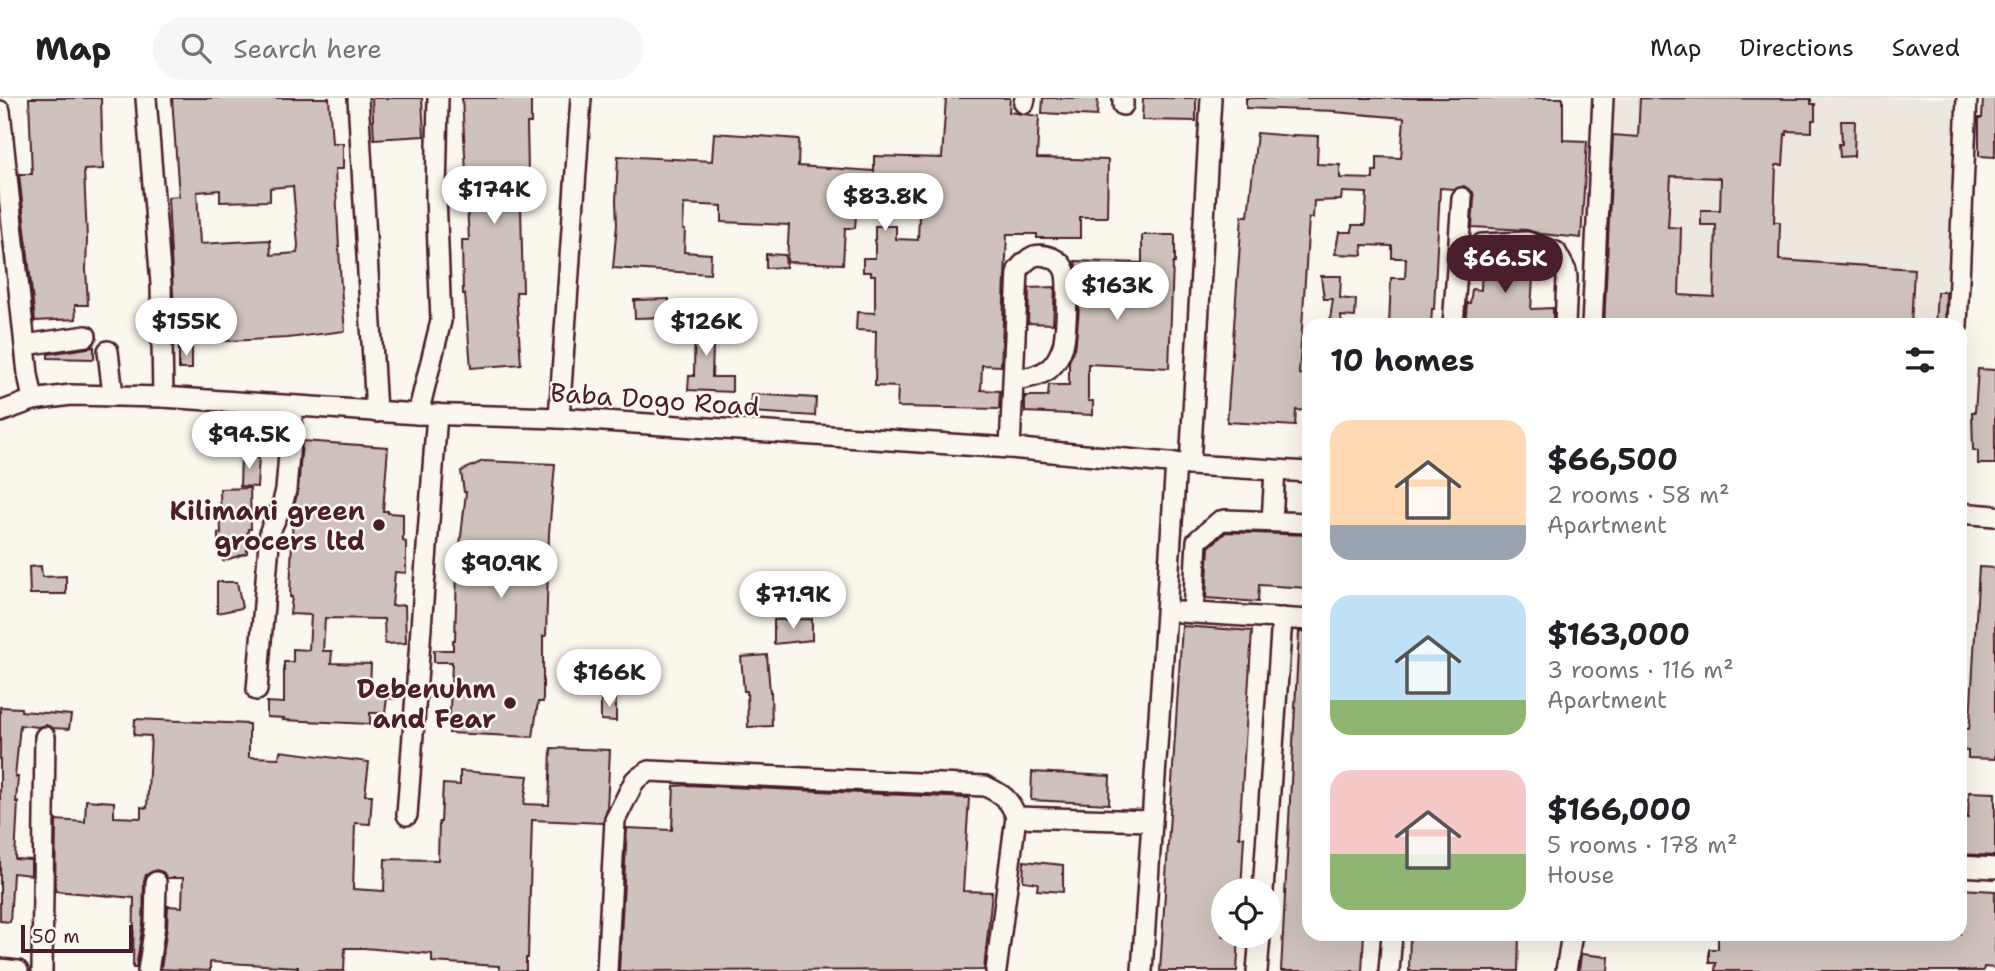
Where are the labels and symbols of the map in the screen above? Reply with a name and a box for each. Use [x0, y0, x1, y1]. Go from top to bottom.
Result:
pin: $174K [445, 166, 543, 226]
pin: $83.8K [828, 174, 942, 233]
pin: $66.5K [1448, 236, 1562, 295]
pin: $163K [1068, 262, 1166, 322]
pin: $155K [137, 299, 235, 358]
pin: $126K [657, 299, 755, 358]
street label: Baba Dogo Road [549, 374, 761, 424]
pin: $94.5K [192, 412, 306, 471]
place label: Kilimani green grocers ltd [169, 493, 365, 558]
marker: Kilimani green grocers ltd [371, 517, 387, 533]
pin: $90.9K [444, 540, 558, 600]
pin: $71.9K [736, 572, 850, 631]
pin: $166K [560, 650, 658, 709]
place label: Debenuhm and Fear [357, 671, 496, 736]
marker: Debenuhm and Fear [502, 695, 518, 711]
scale bar [21, 922, 133, 954]

